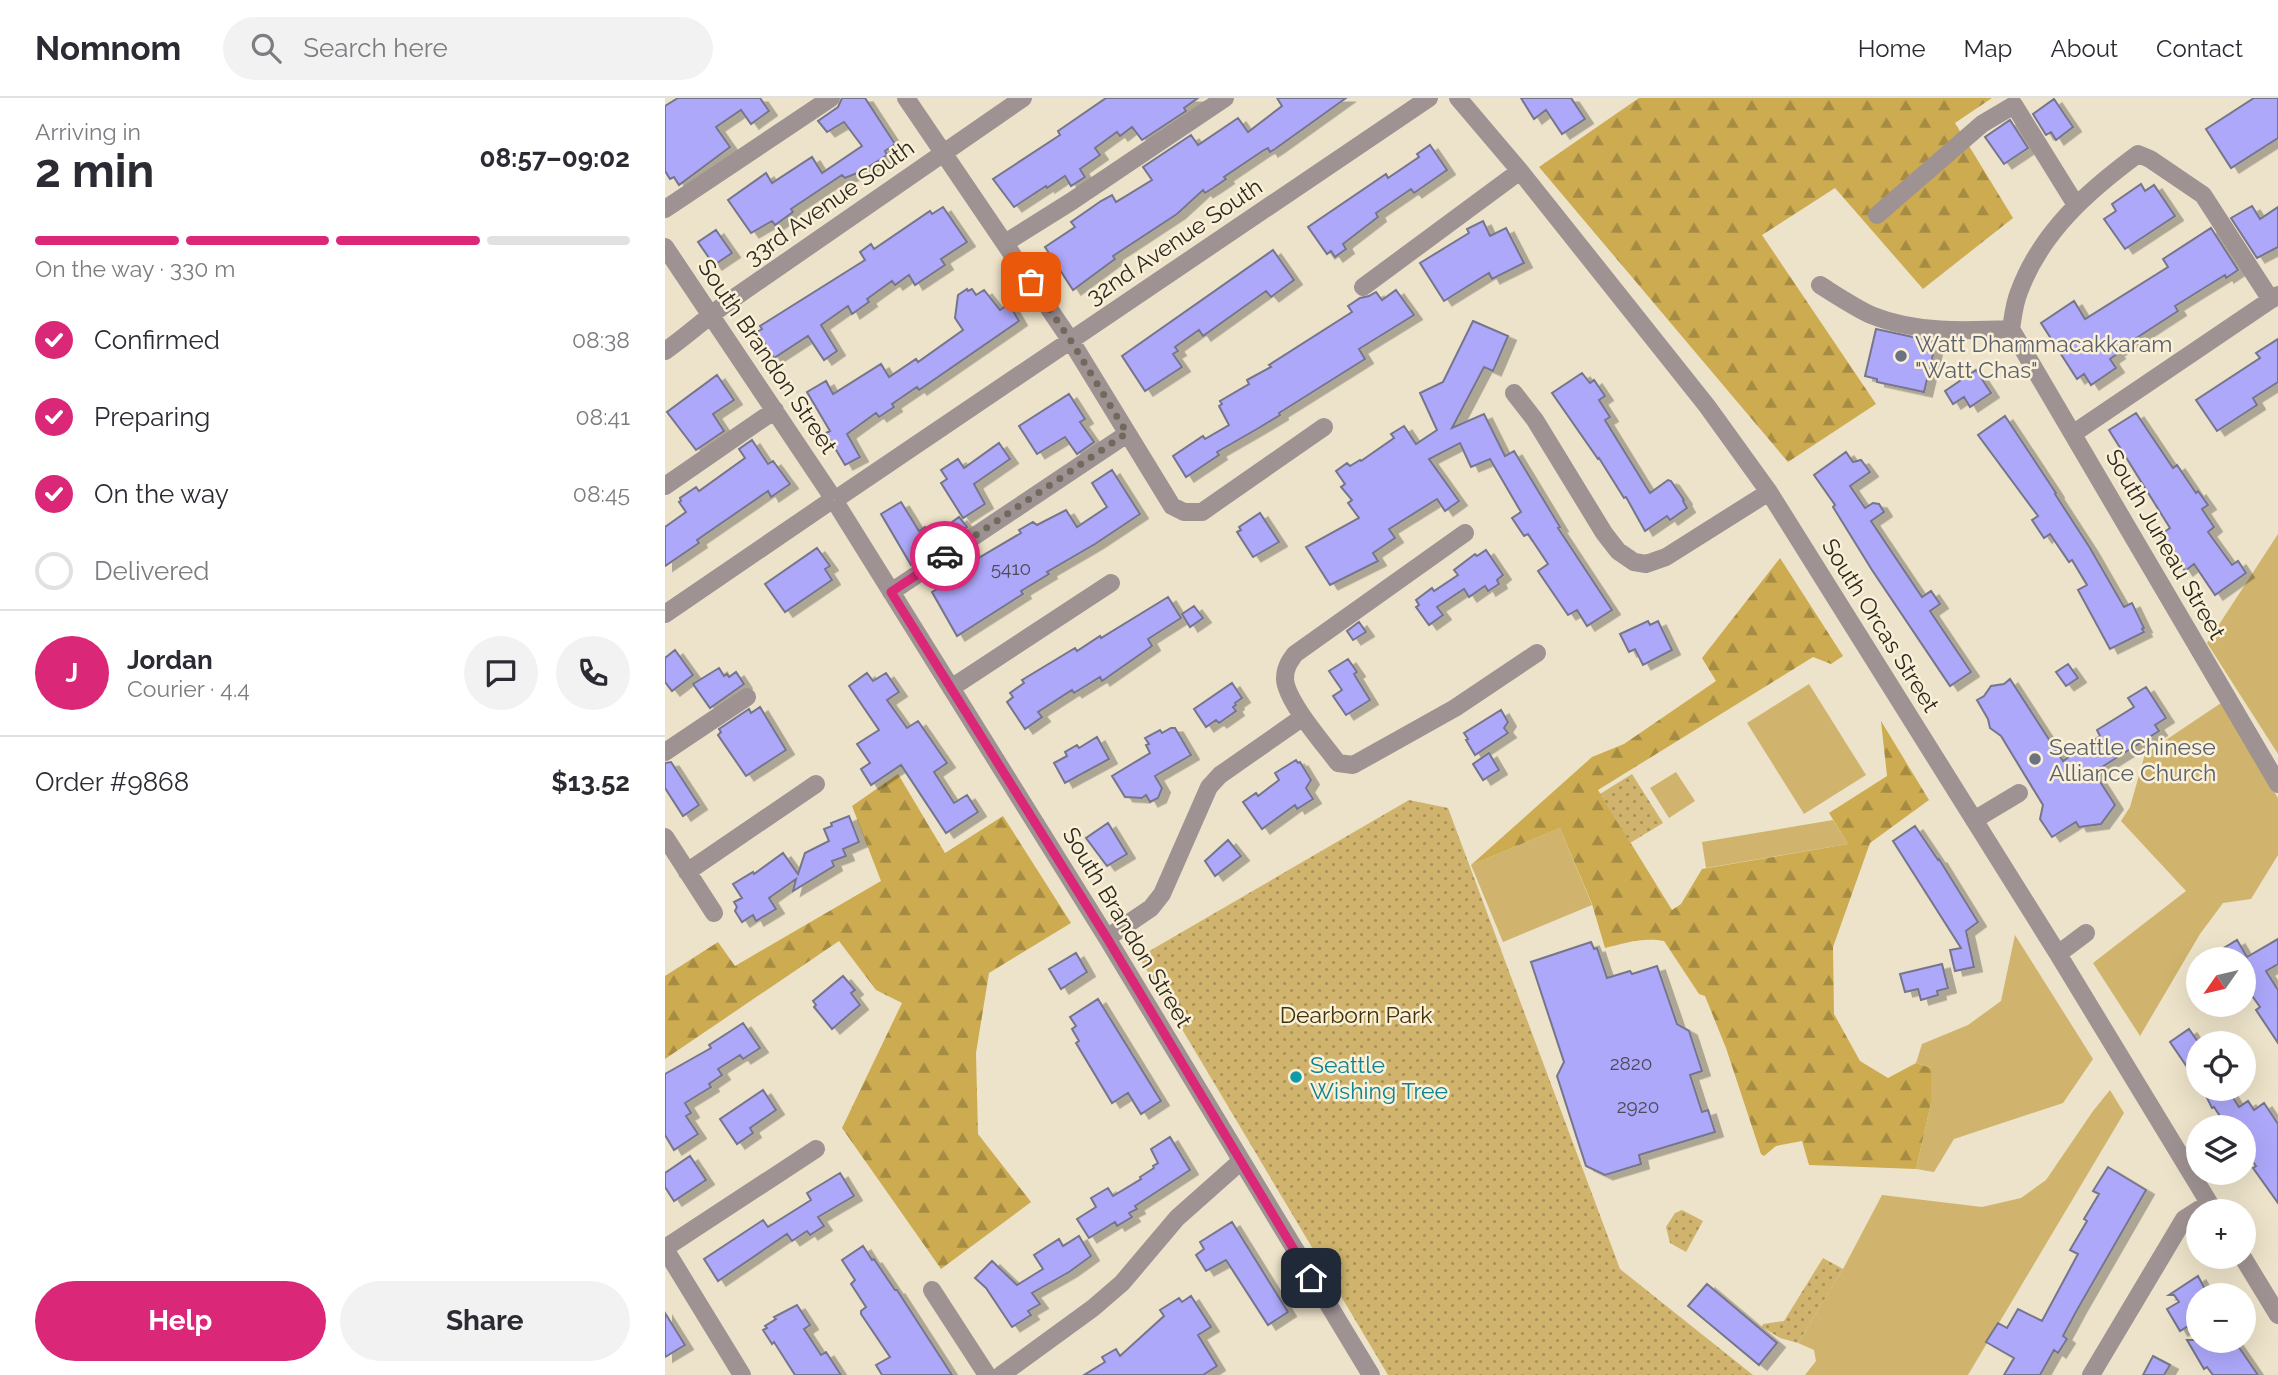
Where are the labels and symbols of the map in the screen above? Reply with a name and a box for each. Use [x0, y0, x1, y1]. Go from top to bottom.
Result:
street label: 33rd Avenue South [739, 133, 919, 271]
street label: 32nd Avenue South [1081, 172, 1267, 310]
pin [1001, 252, 1061, 312]
street label: South Brandon Street [693, 254, 843, 459]
place label: Watt Dhammacakkaram "Watt Chas" [1915, 330, 2173, 383]
marker: Watt Dhammacakkaram "Watt Chas" [1893, 348, 1909, 364]
street label: South Juneau Street [2101, 444, 2232, 644]
courier [910, 521, 980, 591]
street label: South Orcas Street [1817, 533, 1945, 717]
house number: 5410 [991, 557, 1031, 579]
place label: Seattle Chinese Alliance Church [2049, 733, 2216, 786]
marker: Seattle Chinese Alliance Church [2027, 751, 2043, 767]
street label: South Brandon Street [1058, 822, 1199, 1032]
north arrow [2186, 947, 2256, 1017]
park label: Dearborn Park [1280, 1001, 1432, 1028]
place label: Seattle Wishing Tree [1310, 1051, 1448, 1104]
house number: 2820 [1610, 1052, 1652, 1074]
marker: Seattle Wishing Tree [1288, 1069, 1304, 1085]
house number: 2920 [1617, 1095, 1659, 1117]
pin [1281, 1248, 1341, 1308]

